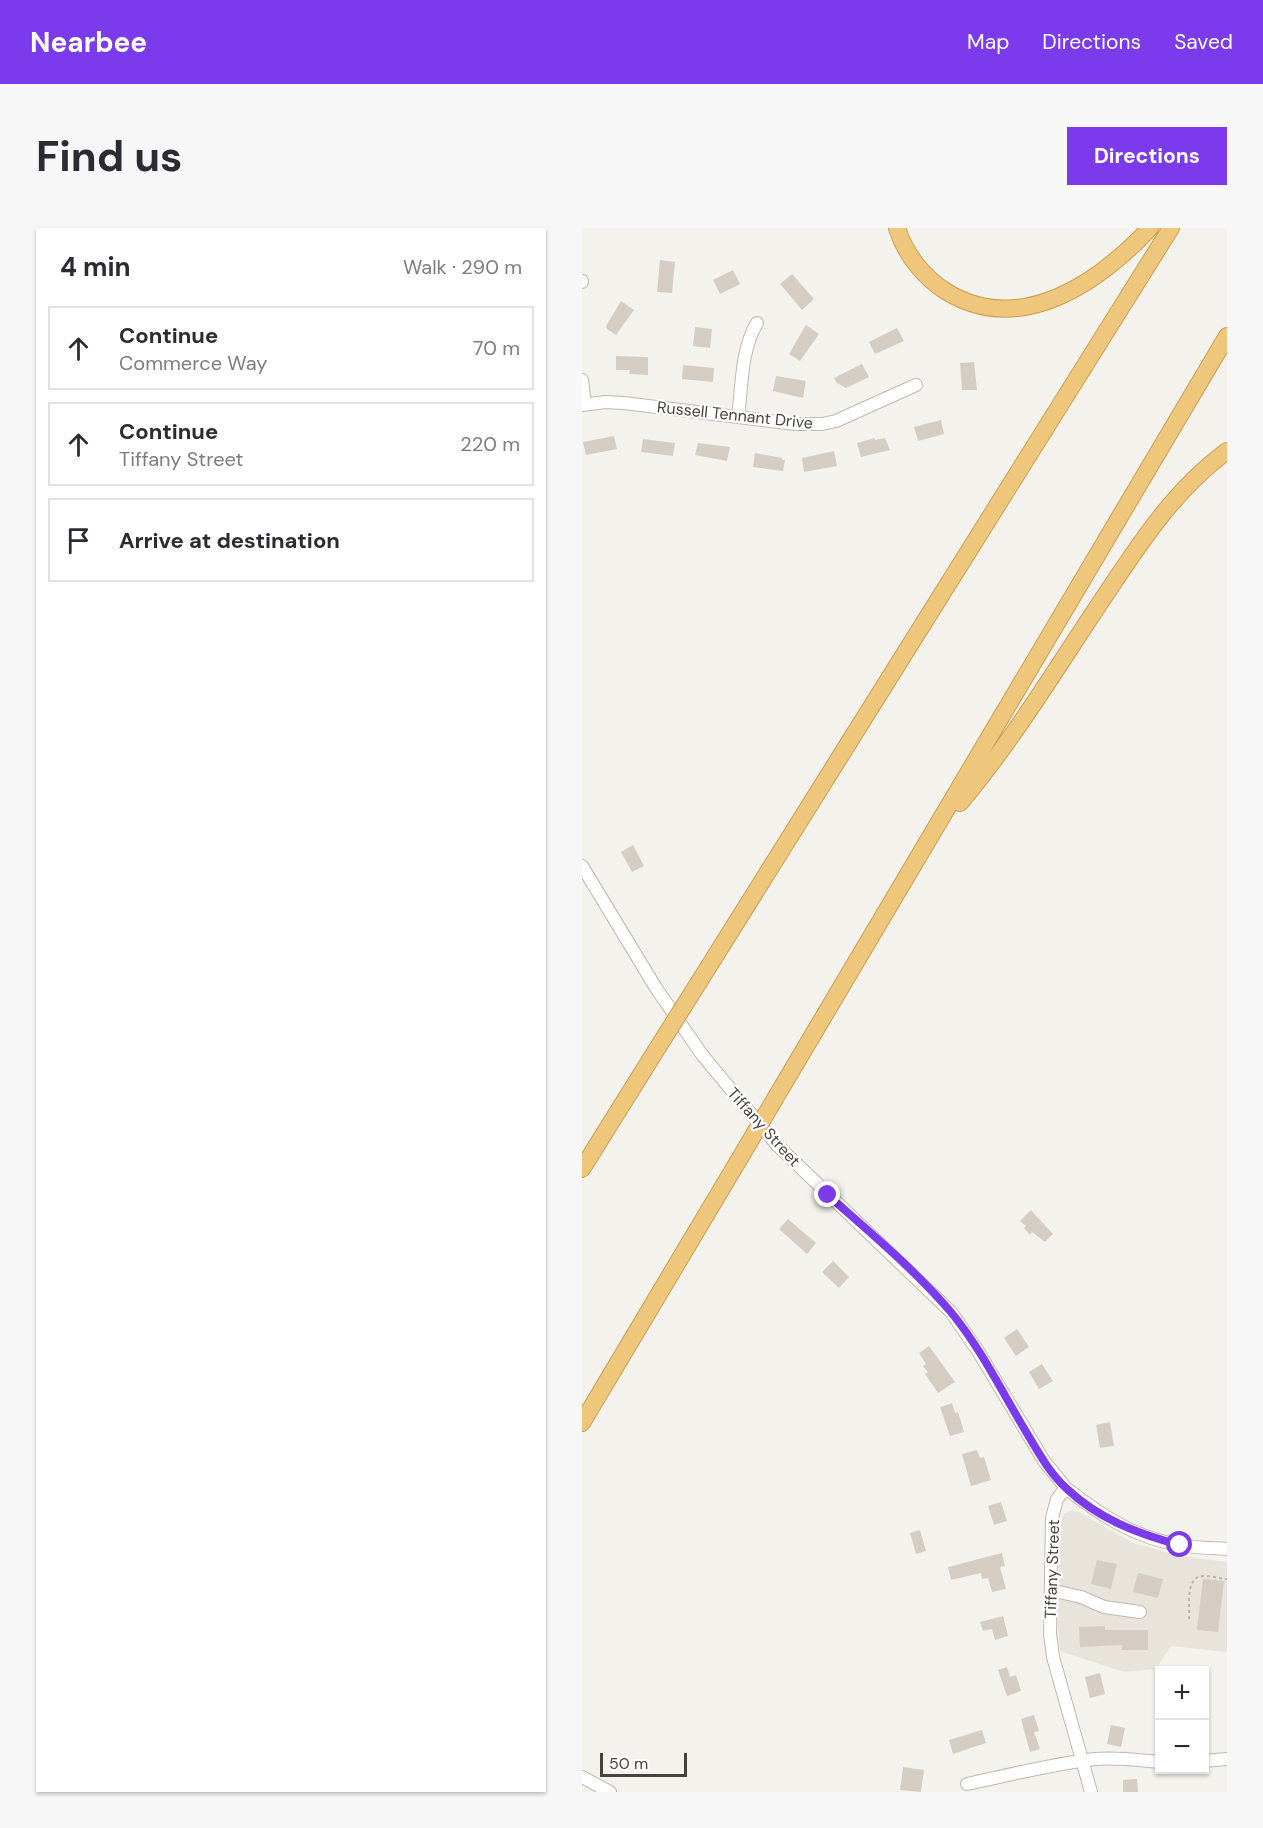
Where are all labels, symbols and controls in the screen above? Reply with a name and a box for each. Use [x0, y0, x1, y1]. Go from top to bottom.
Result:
text: Nearbee [30, 24, 147, 61]
text: Map [967, 28, 1009, 56]
text: Directions [1042, 28, 1141, 56]
text: Saved [1174, 28, 1233, 56]
button: Directions [1067, 127, 1227, 185]
text: Find us [36, 129, 182, 184]
text: 4 min [60, 250, 131, 284]
text: Walk · 290 m [403, 254, 522, 280]
text: Continue [119, 321, 218, 350]
icon: ahead [62, 332, 95, 365]
text: 70 m [473, 335, 520, 361]
text: Commerce Way [119, 350, 267, 376]
street label: Russell Tennant Drive [656, 396, 814, 434]
text: Continue [119, 417, 218, 446]
icon: ahead [62, 428, 95, 461]
text: 220 m [460, 431, 520, 457]
text: Tiffany Street [119, 446, 243, 472]
icon: arrive [62, 524, 95, 557]
text: Arrive at destination [119, 526, 340, 555]
street label: Tiffany Street [723, 1083, 805, 1171]
route end [814, 1181, 840, 1207]
street label: Tiffany Street [1040, 1519, 1064, 1619]
route start [1166, 1531, 1192, 1557]
map controls [1155, 1666, 1209, 1774]
button: + [1155, 1666, 1209, 1720]
button: − [1155, 1720, 1209, 1774]
scale bar [600, 1750, 687, 1778]
text: 50 m [609, 1753, 648, 1774]

